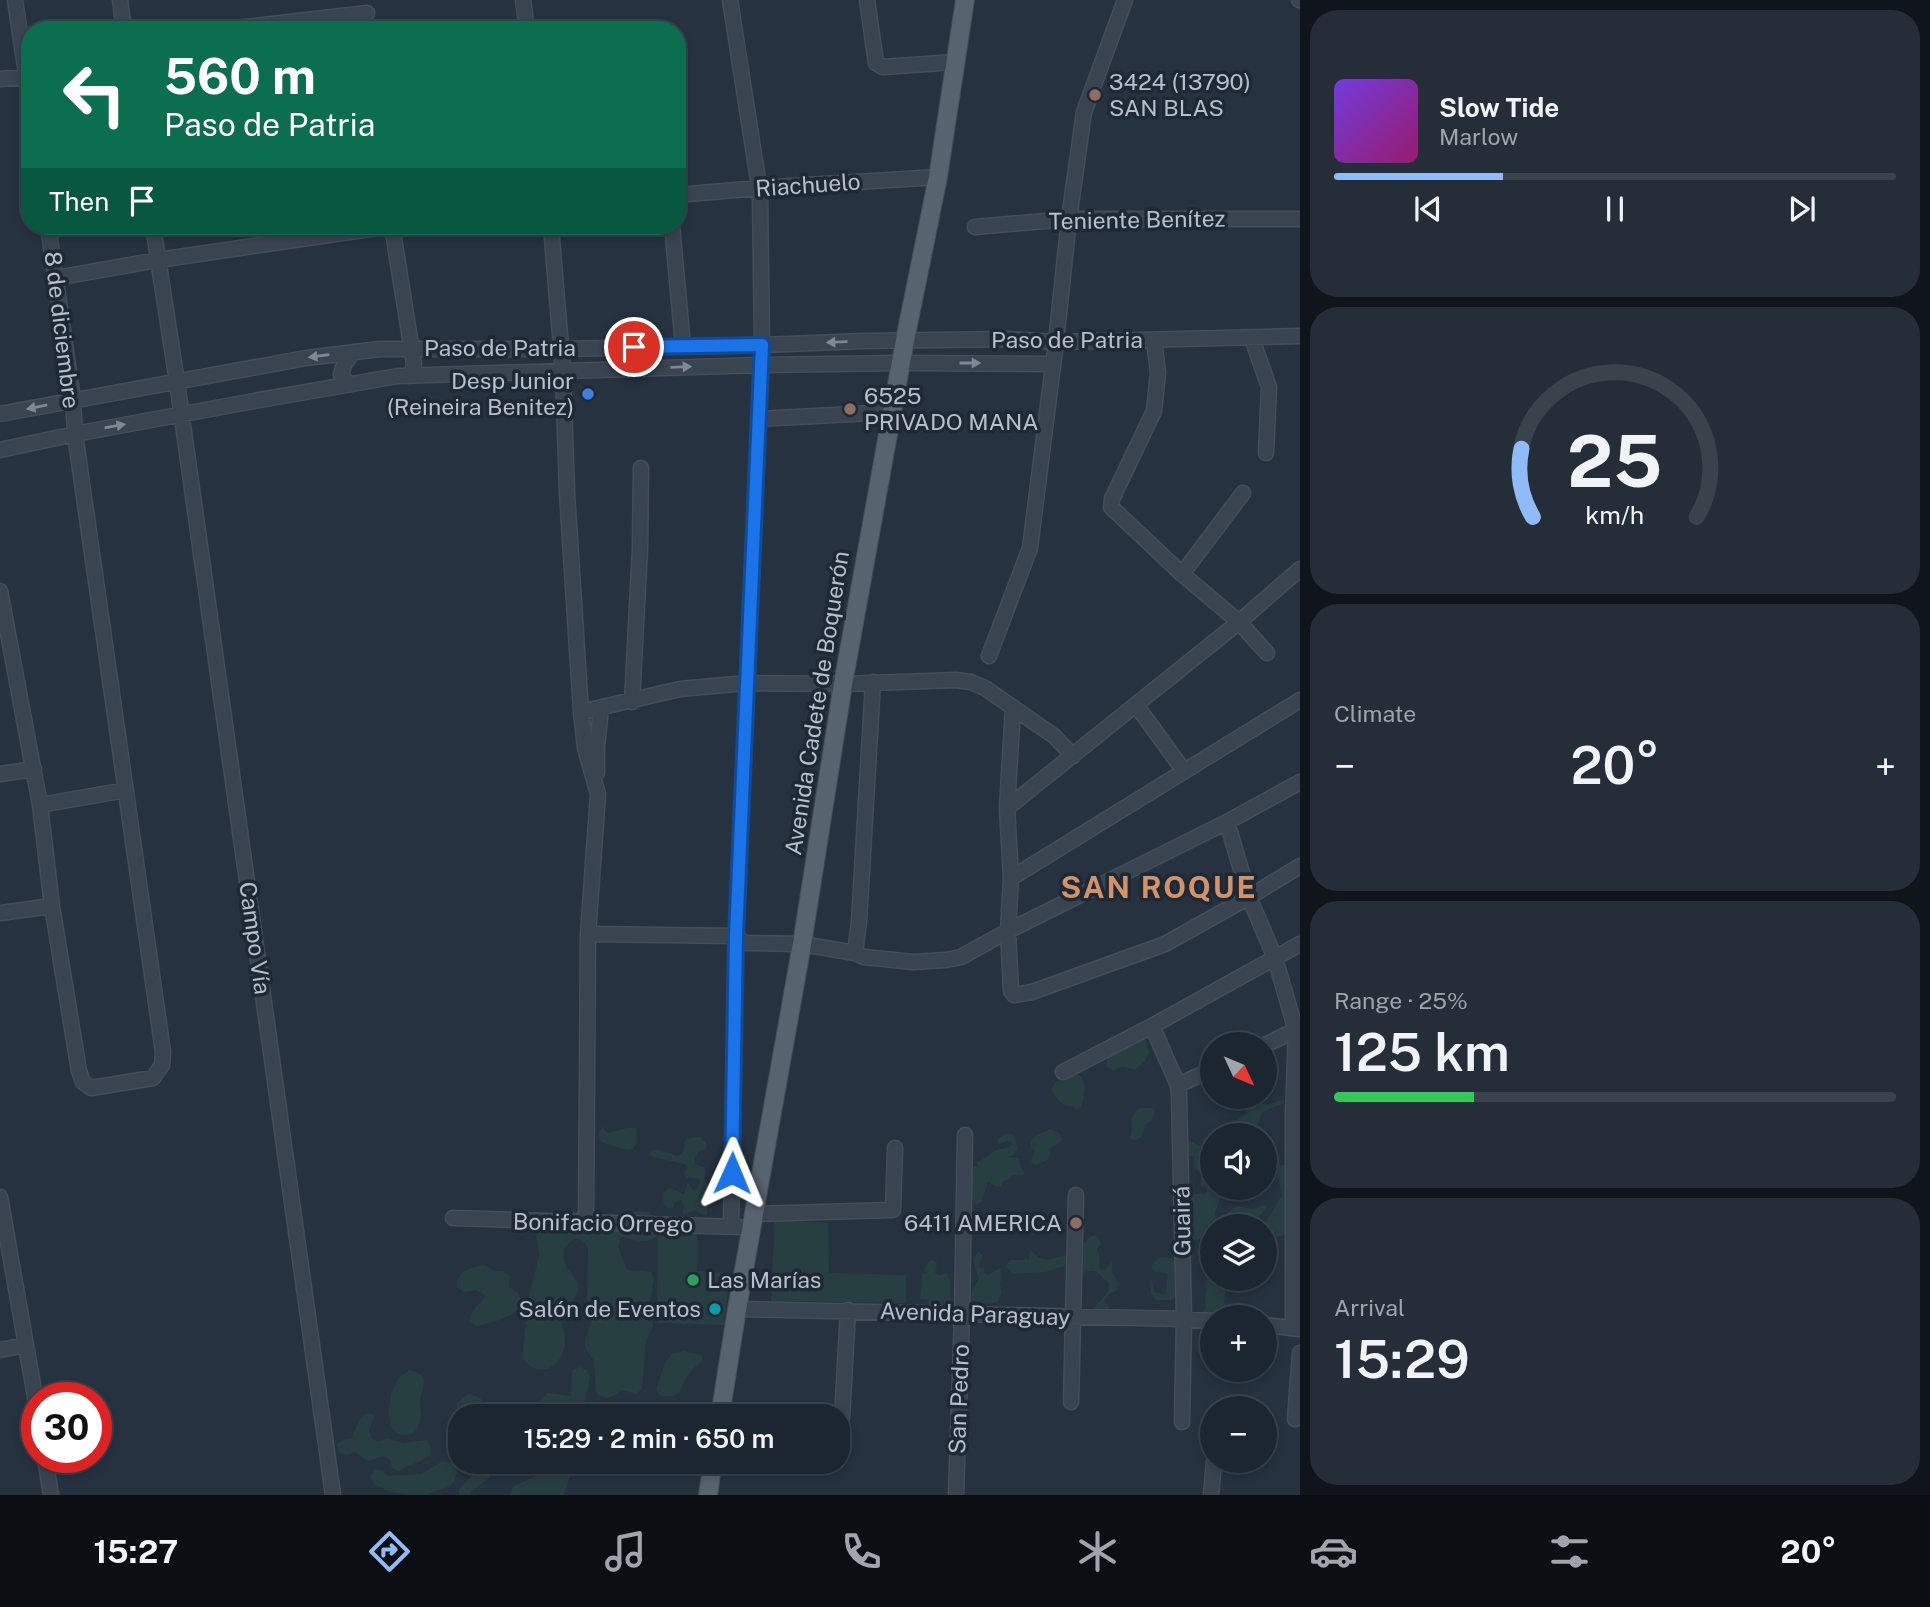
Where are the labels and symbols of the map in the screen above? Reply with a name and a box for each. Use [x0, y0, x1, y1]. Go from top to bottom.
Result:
place label: 3424 (13790) SAN BLAS [1109, 68, 1251, 121]
marker: 3424 (13790) SAN BLAS [1087, 87, 1103, 103]
street label: Riachuelo [755, 167, 861, 202]
street label: Teniente Benítez [1048, 204, 1226, 235]
street label: 8 de diciembre [39, 250, 86, 410]
pin [604, 317, 664, 377]
street label: Paso de Patria [991, 326, 1143, 353]
street label: Paso de Patria [424, 334, 576, 361]
one-way arrow [825, 336, 847, 347]
one-way arrow [308, 351, 330, 362]
one-way arrow [959, 357, 981, 369]
one-way arrow [670, 362, 692, 373]
place label: Desp Junior (Reineira Benitez) [387, 367, 574, 420]
place label: 6525 PRIVADO MANA [864, 382, 1039, 435]
marker: Desp Junior (Reineira Benitez) [580, 386, 596, 402]
one-way arrow [26, 401, 48, 412]
marker: 6525 PRIVADO MANA [842, 401, 858, 417]
one-way arrow [104, 421, 126, 432]
street label: Avenida Cadete de Boquerón [779, 549, 854, 857]
district label: SAN ROQUE [1060, 869, 1258, 905]
street label: Campo Vía [234, 880, 277, 996]
north arrow [1200, 1032, 1278, 1110]
position arrow [695, 1136, 769, 1210]
street label: Guairá [1167, 1186, 1196, 1256]
street label: Bonifacio Orrego [513, 1207, 693, 1238]
place label: 6411 AMERICA [904, 1209, 1062, 1236]
marker: 6411 AMERICA [1068, 1215, 1084, 1231]
place label: Las Marías [707, 1266, 821, 1293]
marker: Las Marías [685, 1272, 701, 1288]
place label: Salón de Eventos [519, 1295, 701, 1322]
street label: Avenida Paraguay [879, 1297, 1071, 1330]
marker: Salón de Eventos [707, 1301, 723, 1317]
street label: San Pedro [943, 1344, 974, 1454]
speed limit sign: 30 [21, 1382, 112, 1473]

